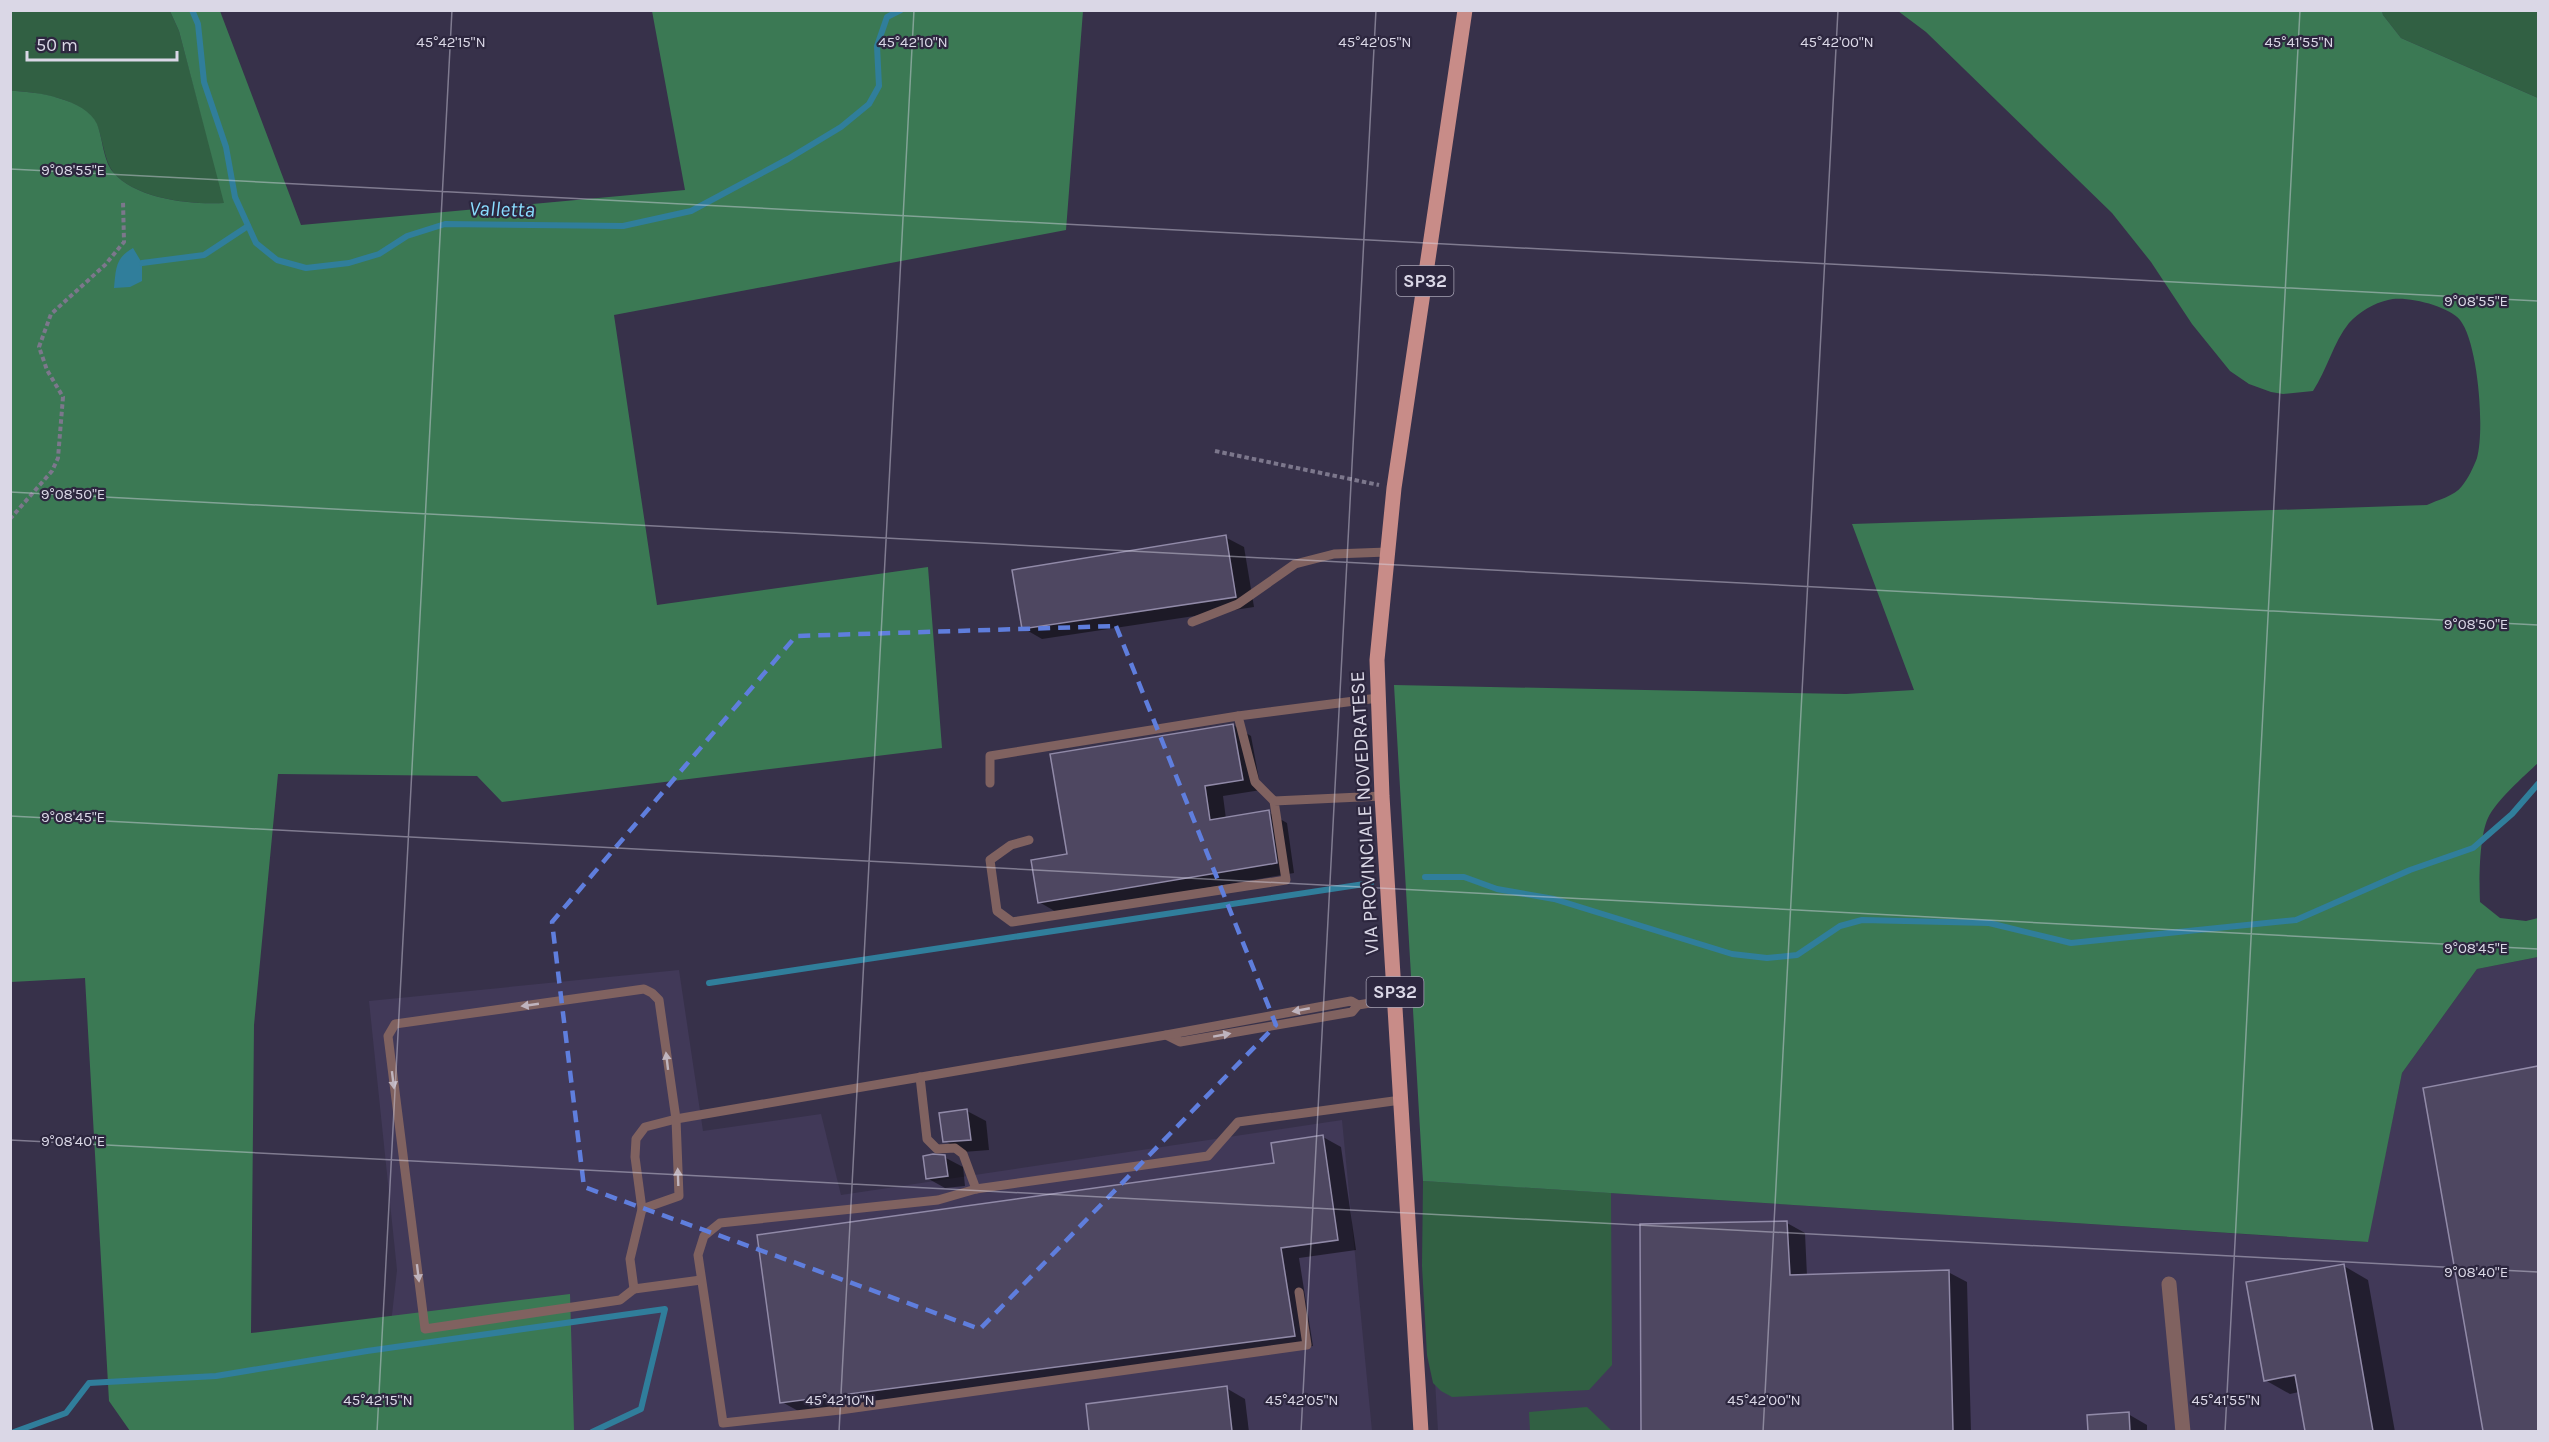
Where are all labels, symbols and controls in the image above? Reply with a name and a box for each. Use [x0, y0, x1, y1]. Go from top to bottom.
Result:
scale bar [27, 24, 177, 62]
text: 45°42'15"N [416, 33, 486, 51]
text: 45°42'10"N [878, 33, 948, 51]
text: 45°42'05"N [1338, 33, 1412, 51]
text: 45°42'00"N [1800, 33, 1874, 51]
text: 45°41'55"N [2264, 33, 2334, 51]
text: 50 m [36, 34, 78, 56]
text: 9°08'55"E [41, 161, 105, 179]
water label: Valletta [469, 196, 535, 222]
road number: SP32 [1396, 266, 1454, 296]
text: 9°08'55"E [2444, 292, 2508, 310]
text: 9°08'50"E [41, 485, 105, 503]
text: 9°08'50"E [2444, 615, 2508, 633]
street label: VIA PROVINCIALE NOVEDRATESE [1346, 671, 1383, 955]
text: 9°08'45"E [41, 808, 105, 826]
text: 9°08'45"E [2444, 939, 2508, 957]
road number: SP32 [1366, 977, 1424, 1007]
one-way arrow [521, 1001, 540, 1010]
one-way arrow [1292, 1006, 1311, 1015]
one-way arrow [1213, 1030, 1232, 1039]
one-way arrow [662, 1052, 671, 1071]
one-way arrow [388, 1071, 398, 1090]
text: 9°08'40"E [41, 1132, 105, 1150]
one-way arrow [674, 1167, 683, 1186]
text: 9°08'40"E [2444, 1263, 2508, 1281]
one-way arrow [413, 1264, 422, 1283]
text: 45°42'15"N [343, 1391, 413, 1409]
text: 45°42'10"N [805, 1391, 875, 1409]
text: 45°42'05"N [1265, 1391, 1339, 1409]
text: 45°42'00"N [1727, 1391, 1801, 1409]
text: 45°41'55"N [2191, 1391, 2261, 1409]

